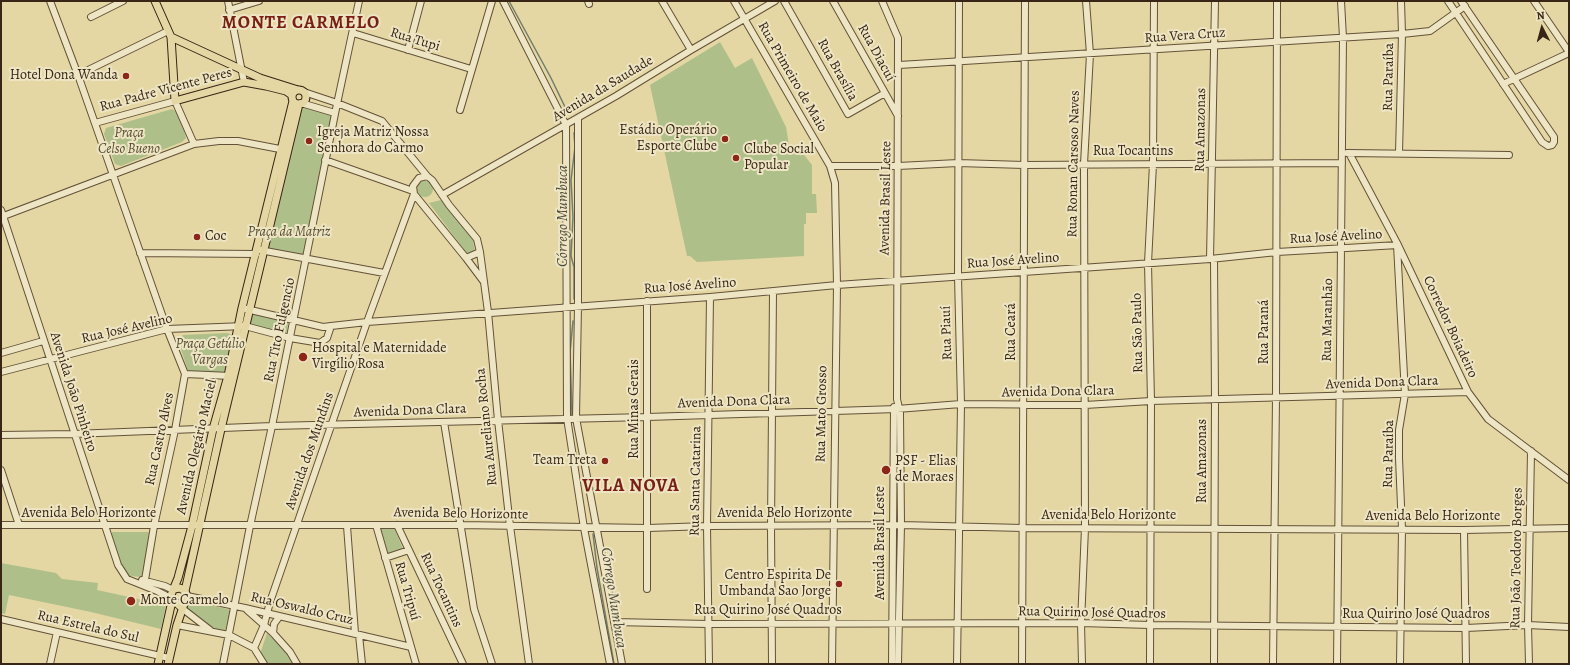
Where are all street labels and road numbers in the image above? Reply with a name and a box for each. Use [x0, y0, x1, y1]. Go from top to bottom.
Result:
street label: Rua Primeiro de Maio [754, 19, 830, 135]
street label: Rua Diacuí [853, 21, 899, 85]
street label: Rua Tupi [388, 24, 442, 56]
street label: Rua Vera Cruz [1144, 25, 1226, 47]
street label: Rua Brasília [813, 36, 861, 104]
street label: Rua Paraíba [1380, 43, 1398, 111]
street label: Avenida da Saudade [550, 52, 656, 126]
street label: Rua Padre Vicente Peres [98, 64, 234, 116]
street label: Rua Amazonas [1192, 88, 1210, 172]
street label: Rua Ronan Carsoso Naves [1064, 90, 1084, 238]
street label: Avenida Brasil Leste [877, 141, 895, 255]
street label: Rua Tocantins [1093, 144, 1173, 160]
street label: Rua José Avelino [1289, 226, 1383, 248]
street label: Rua José Avelino [966, 249, 1060, 273]
street label: Corredor Boiadeiro [1419, 273, 1481, 381]
street label: Rua José Avelino [643, 274, 737, 298]
street label: Rua Tito Fulgencio [261, 276, 299, 384]
street label: Rua Maranhão [1319, 278, 1337, 362]
street label: Rua São Paulo [1129, 293, 1147, 373]
street label: Rua Paraná [1257, 300, 1273, 364]
street label: Rua Ceará [1004, 303, 1020, 361]
street label: Rua Piauí [938, 305, 956, 361]
street label: Rua José Avelino [80, 310, 174, 348]
street label: Avenida João Pinheiro [46, 330, 100, 454]
street label: Rua Minas Gerais [627, 359, 643, 459]
street label: Rua Mato Grosso [813, 365, 831, 463]
street label: Rua Aureliano Rocha [472, 367, 502, 487]
street label: Avenida Dona Clara [1325, 373, 1439, 393]
street label: Avenida Olegário Maciel [173, 378, 221, 516]
street label: Avenida Dona Clara [1001, 383, 1115, 401]
street label: Avenida dos Mundins [282, 390, 338, 512]
street label: Rua Castro Alves [142, 391, 178, 487]
street label: Avenida Dona Clara [677, 392, 791, 412]
street label: Avenida Dona Clara [353, 401, 467, 421]
street label: Rua Amazonas [1195, 419, 1211, 503]
street label: Rua Paraíba [1380, 420, 1398, 488]
street label: Rua Santa Catarina [687, 426, 705, 536]
street label: Avenida Brasil Leste [873, 486, 889, 600]
street label: Rua João Teodoro Borges [1507, 487, 1527, 629]
street label: Avenida Belo Horizonte [393, 504, 529, 524]
street label: Avenida Belo Horizonte [22, 506, 156, 522]
street label: Avenida Belo Horizonte [718, 506, 852, 522]
street label: Avenida Belo Horizonte [1042, 508, 1176, 524]
street label: Avenida Belo Horizonte [1366, 509, 1500, 525]
street label: Rua Tocantins [416, 550, 466, 630]
street label: Rua Tripuí [391, 560, 423, 622]
street label: Rua Oswaldo Cruz [249, 589, 355, 629]
street label: Rua Quirino José Quadros [694, 603, 842, 619]
street label: Rua Quirino José Quadros [1018, 603, 1166, 623]
street label: Rua Estrela do Sul [36, 607, 140, 647]
street label: Rua Quirino José Quadros [1342, 607, 1490, 623]

